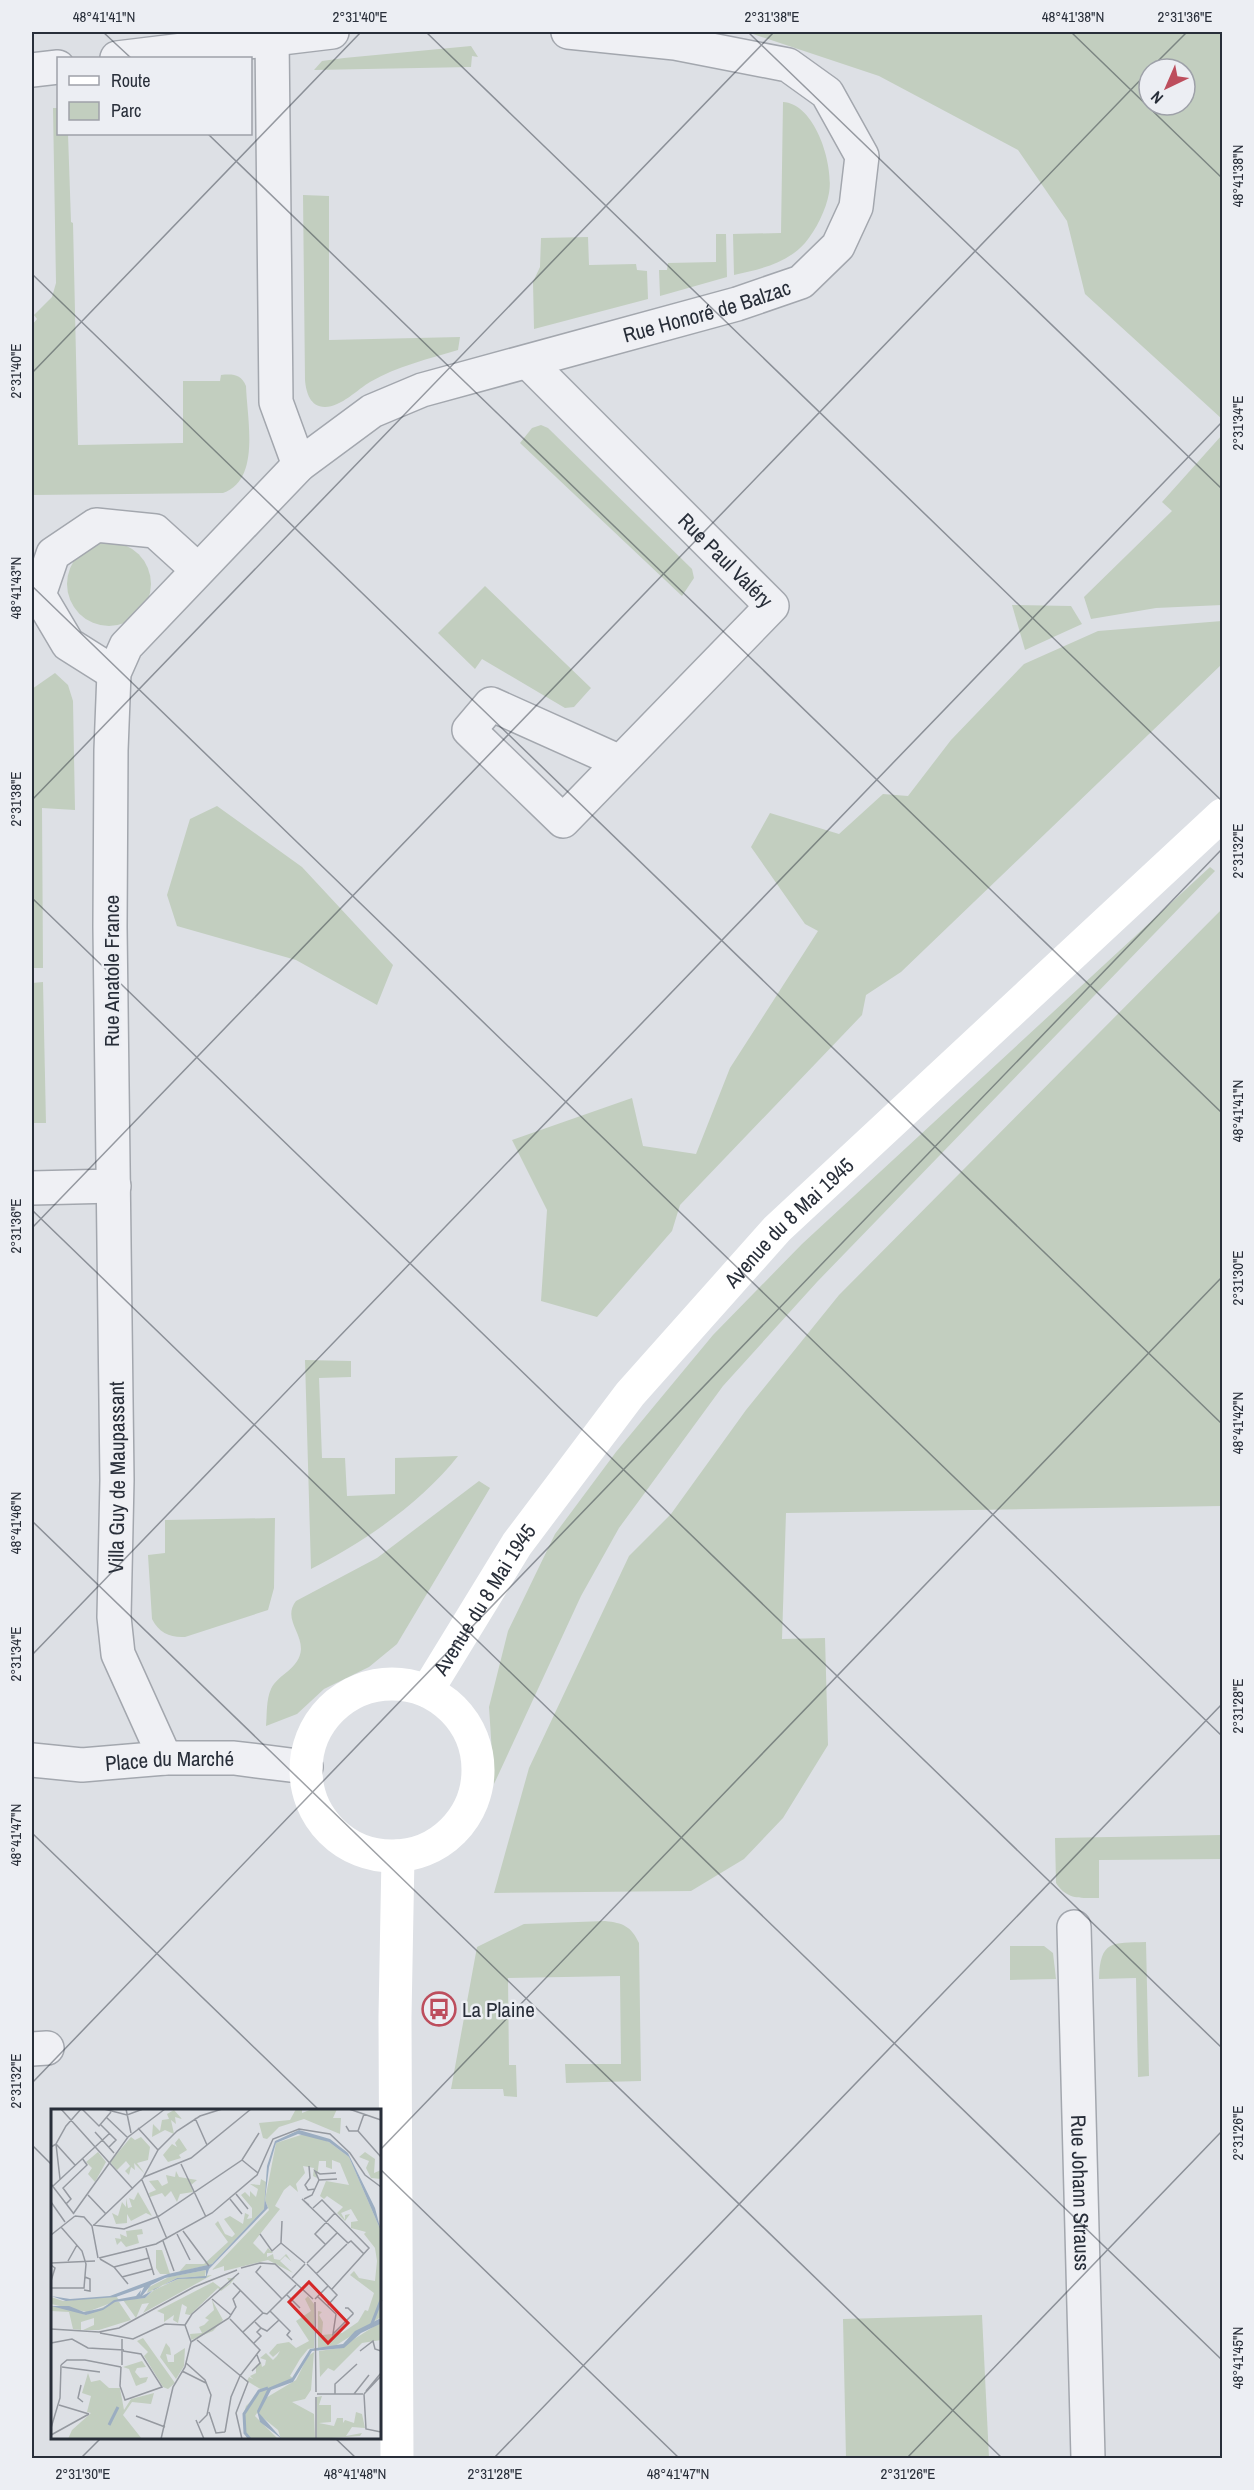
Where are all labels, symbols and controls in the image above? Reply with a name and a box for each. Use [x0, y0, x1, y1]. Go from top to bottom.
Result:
text: 48°41'41"N [73, 6, 135, 27]
text: 2°31'40"E [332, 6, 388, 27]
text: 2°31'38"E [744, 6, 800, 27]
text: 48°41'38"N [1042, 6, 1104, 27]
text: 2°31'36"E [1157, 6, 1213, 27]
legend [57, 57, 252, 135]
north arrow [1137, 57, 1197, 117]
text: Route [111, 68, 150, 93]
text: N [1146, 87, 1168, 109]
text: Parc [111, 98, 141, 123]
text: 48°41'38"N [1227, 145, 1248, 207]
street label: Rue Honoré de Balzac [620, 272, 794, 349]
text: 2°31'40"E [5, 343, 26, 399]
text: 2°31'34"E [1227, 395, 1248, 451]
street label: Rue Paul Valéry [672, 506, 780, 614]
text: 48°41'43"N [5, 557, 26, 619]
text: 2°31'38"E [5, 771, 26, 827]
text: 2°31'32"E [1227, 823, 1248, 879]
street label: Rue Anatole France [97, 895, 126, 1047]
text: 48°41'41"N [1227, 1080, 1248, 1142]
street label: Avenue du 8 Mai 1945 [716, 1151, 860, 1294]
text: 2°31'36"E [5, 1198, 26, 1254]
text: 2°31'30"E [1227, 1250, 1248, 1306]
street label: Villa Guy de Maupassant [100, 1381, 131, 1574]
text: 48°41'42"N [1227, 1392, 1248, 1454]
text: 48°41'46"N [5, 1492, 26, 1554]
street label: Avenue du 8 Mai 1945 [425, 1518, 542, 1681]
text: 2°31'34"E [5, 1626, 26, 1682]
text: 2°31'28"E [1227, 1678, 1248, 1734]
street label: Place du Marché [104, 1744, 234, 1778]
text: 48°41'47"N [5, 1804, 26, 1866]
bus stop icon: La Plaine [421, 1991, 457, 2027]
place label: La Plaine [462, 1995, 535, 2024]
text: 2°31'32"E [5, 2053, 26, 2109]
text: 2°31'26"E [1227, 2105, 1248, 2161]
inset map [51, 2109, 381, 2439]
street label: Rue Johann Strauss [1064, 2114, 1098, 2271]
text: 48°41'45"N [1227, 2327, 1248, 2389]
text: 2°31'30"E [55, 2463, 111, 2484]
text: 48°41'48"N [324, 2463, 386, 2484]
text: 2°31'28"E [467, 2463, 523, 2484]
text: 48°41'47"N [647, 2463, 709, 2484]
text: 2°31'26"E [880, 2463, 936, 2484]

